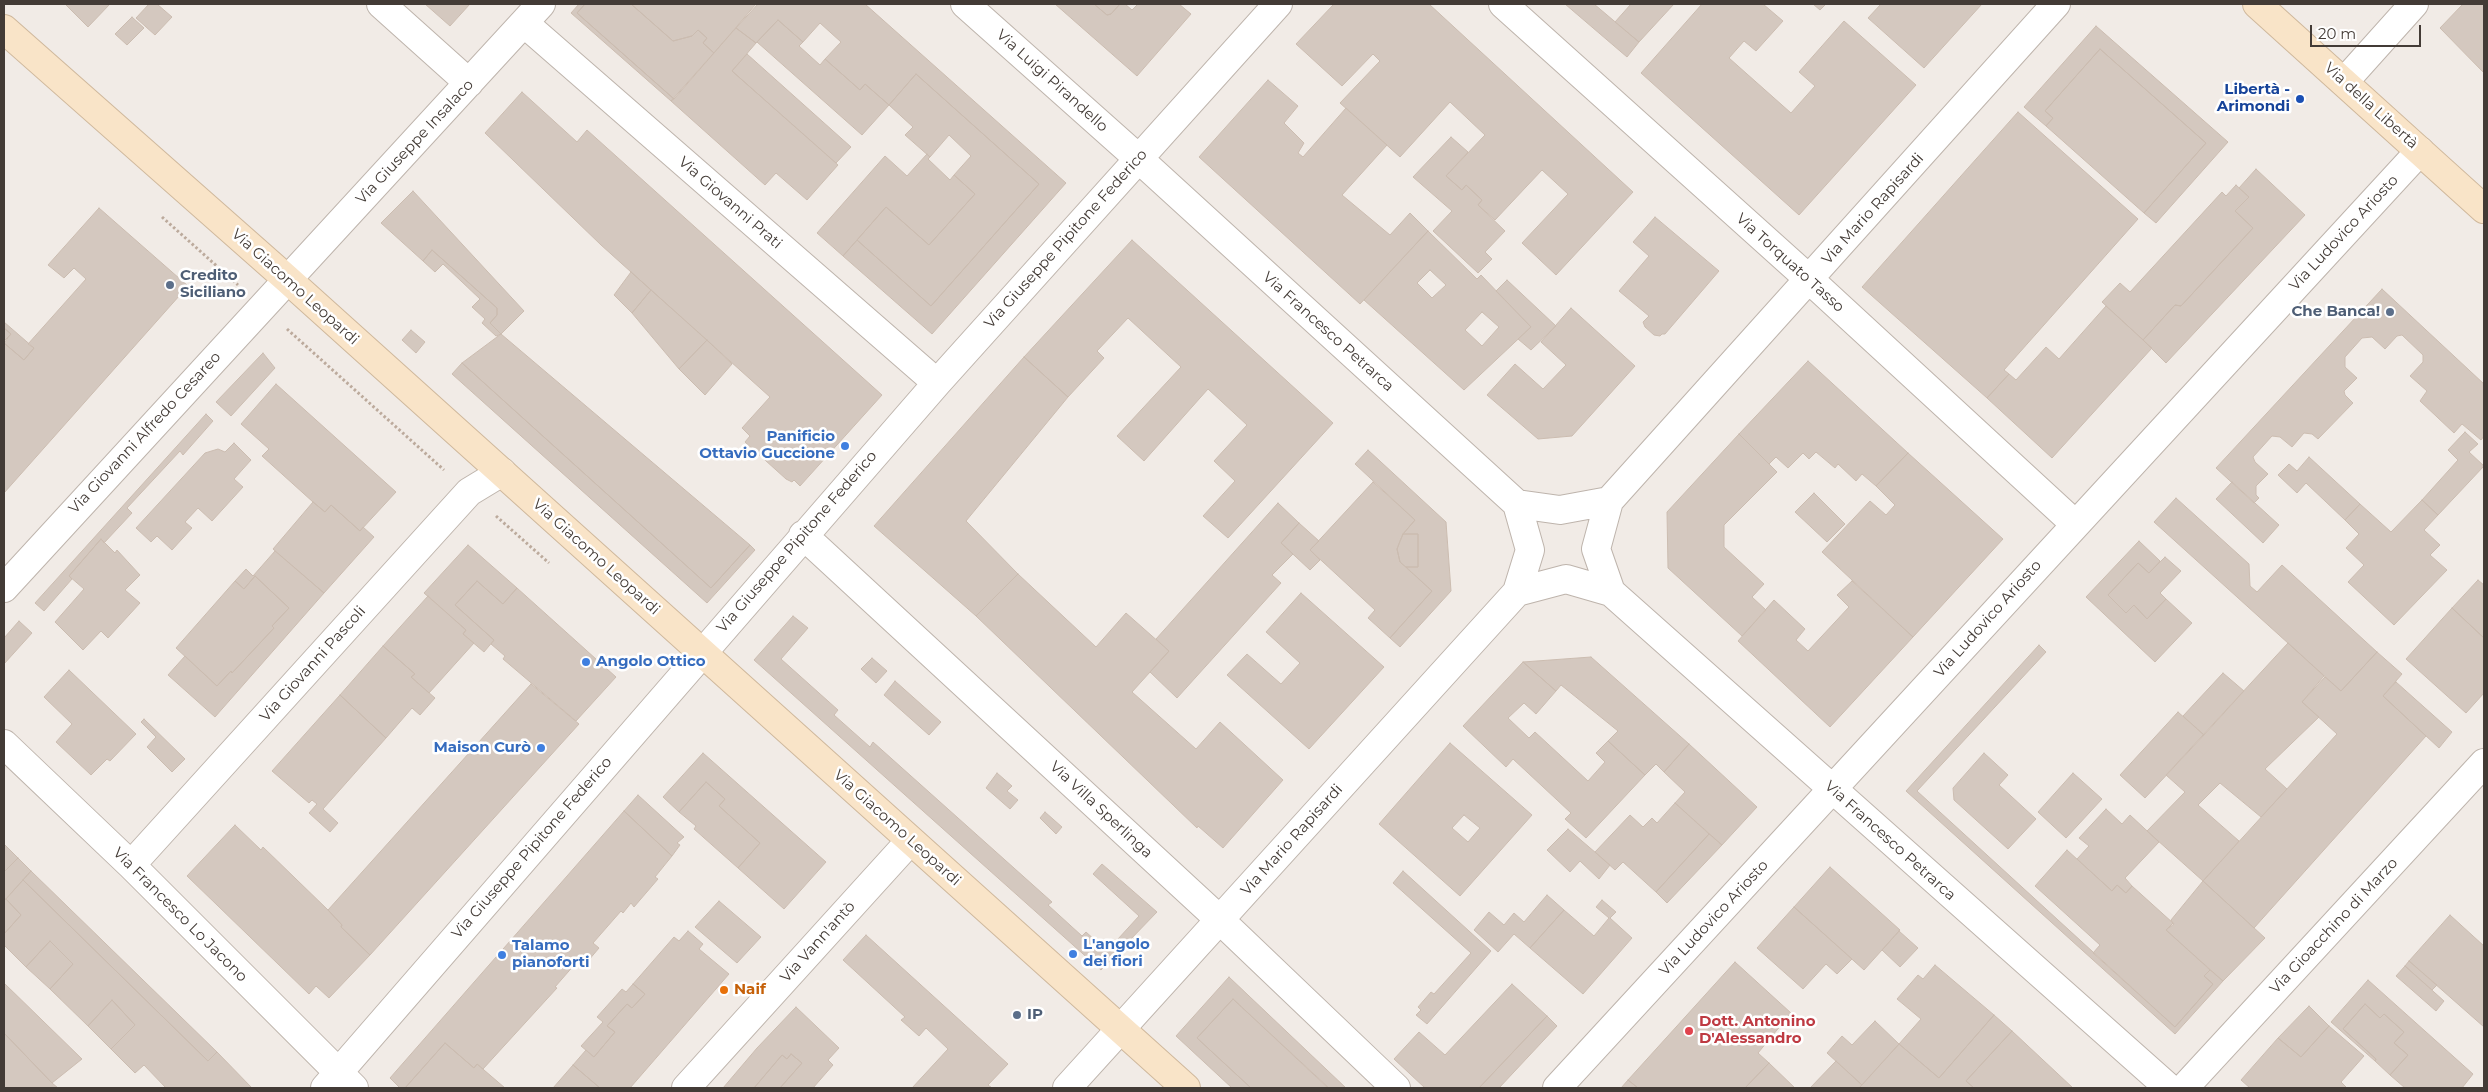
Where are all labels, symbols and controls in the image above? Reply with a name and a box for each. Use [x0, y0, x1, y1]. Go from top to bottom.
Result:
scale bar [2313, 15, 2424, 47]
text: 20 m [2318, 24, 2356, 43]
street label: Via Luigi Pirandello [992, 26, 1112, 136]
street label: Via della Libertà [2320, 59, 2422, 153]
street label: Via Giuseppe Insalaco [353, 76, 477, 208]
place label: Libertà - Arimondi [2217, 81, 2290, 116]
marker: Libertà - Arimondi [2294, 93, 2306, 105]
street label: Via Giuseppe Pipitone Federico [981, 146, 1151, 332]
street label: Via Mario Rapisardi [1818, 150, 1928, 268]
street label: Via Giovanni Prati [674, 153, 786, 253]
street label: Via Ludovico Ariosto [2286, 171, 2402, 295]
street label: Via Torquato Tasso [1732, 210, 1848, 316]
street label: Via Giacomo Leopardi [228, 225, 362, 349]
place label: Credito Siciliano [180, 267, 246, 302]
street label: Via Francesco Petrarca [1259, 268, 1397, 396]
marker: Credito Siciliano [164, 279, 176, 291]
place label: Che Banca! [2291, 303, 2380, 321]
marker: Che Banca! [2384, 306, 2396, 318]
street label: Via Giovanni Alfredo Cesareo [65, 348, 225, 518]
place label: Panificio Ottavio Guccione [699, 428, 835, 463]
marker: Panificio Ottavio Guccione [839, 440, 851, 452]
street label: Via Giuseppe Pipitone Federico [713, 447, 881, 637]
street label: Via Giacomo Leopardi [529, 495, 663, 619]
street label: Via Ludovico Ariosto [1931, 557, 2045, 681]
street label: Via Giovanni Pascoli [256, 603, 370, 725]
place label: Angolo Ottico [596, 653, 706, 671]
marker: Angolo Ottico [580, 656, 592, 668]
place label: Maison Curò [433, 739, 531, 757]
marker: Maison Curò [535, 742, 547, 754]
street label: Via Giuseppe Pipitone Federico [448, 753, 616, 943]
street label: Via Villa Sperlinga [1046, 758, 1156, 862]
street label: Via Giacomo Leopardi [830, 766, 964, 890]
street label: Via Francesco Petrarca [1821, 777, 1959, 905]
street label: Via Mario Rapisardi [1237, 781, 1347, 899]
street label: Via Francesco Lo Jacono [109, 844, 251, 986]
street label: Via Gioacchino di Marzo [2266, 854, 2402, 998]
street label: Via Ludovico Ariosto [1656, 856, 1772, 980]
street label: Via Vann'antò [777, 898, 859, 986]
place label: L'angolo dei fiori [1083, 936, 1150, 971]
place label: Talamo pianoforti [512, 937, 590, 972]
marker: L'angolo dei fiori [1067, 948, 1079, 960]
marker: Talamo pianoforti [496, 949, 508, 961]
place label: Naif [734, 981, 766, 999]
marker: Naif [718, 984, 730, 996]
place label: IP [1027, 1006, 1043, 1024]
marker: IP [1011, 1009, 1023, 1021]
place label: Dott. Antonino D'Alessandro [1699, 1013, 1815, 1048]
marker: Dott. Antonino D'Alessandro [1683, 1025, 1695, 1037]

